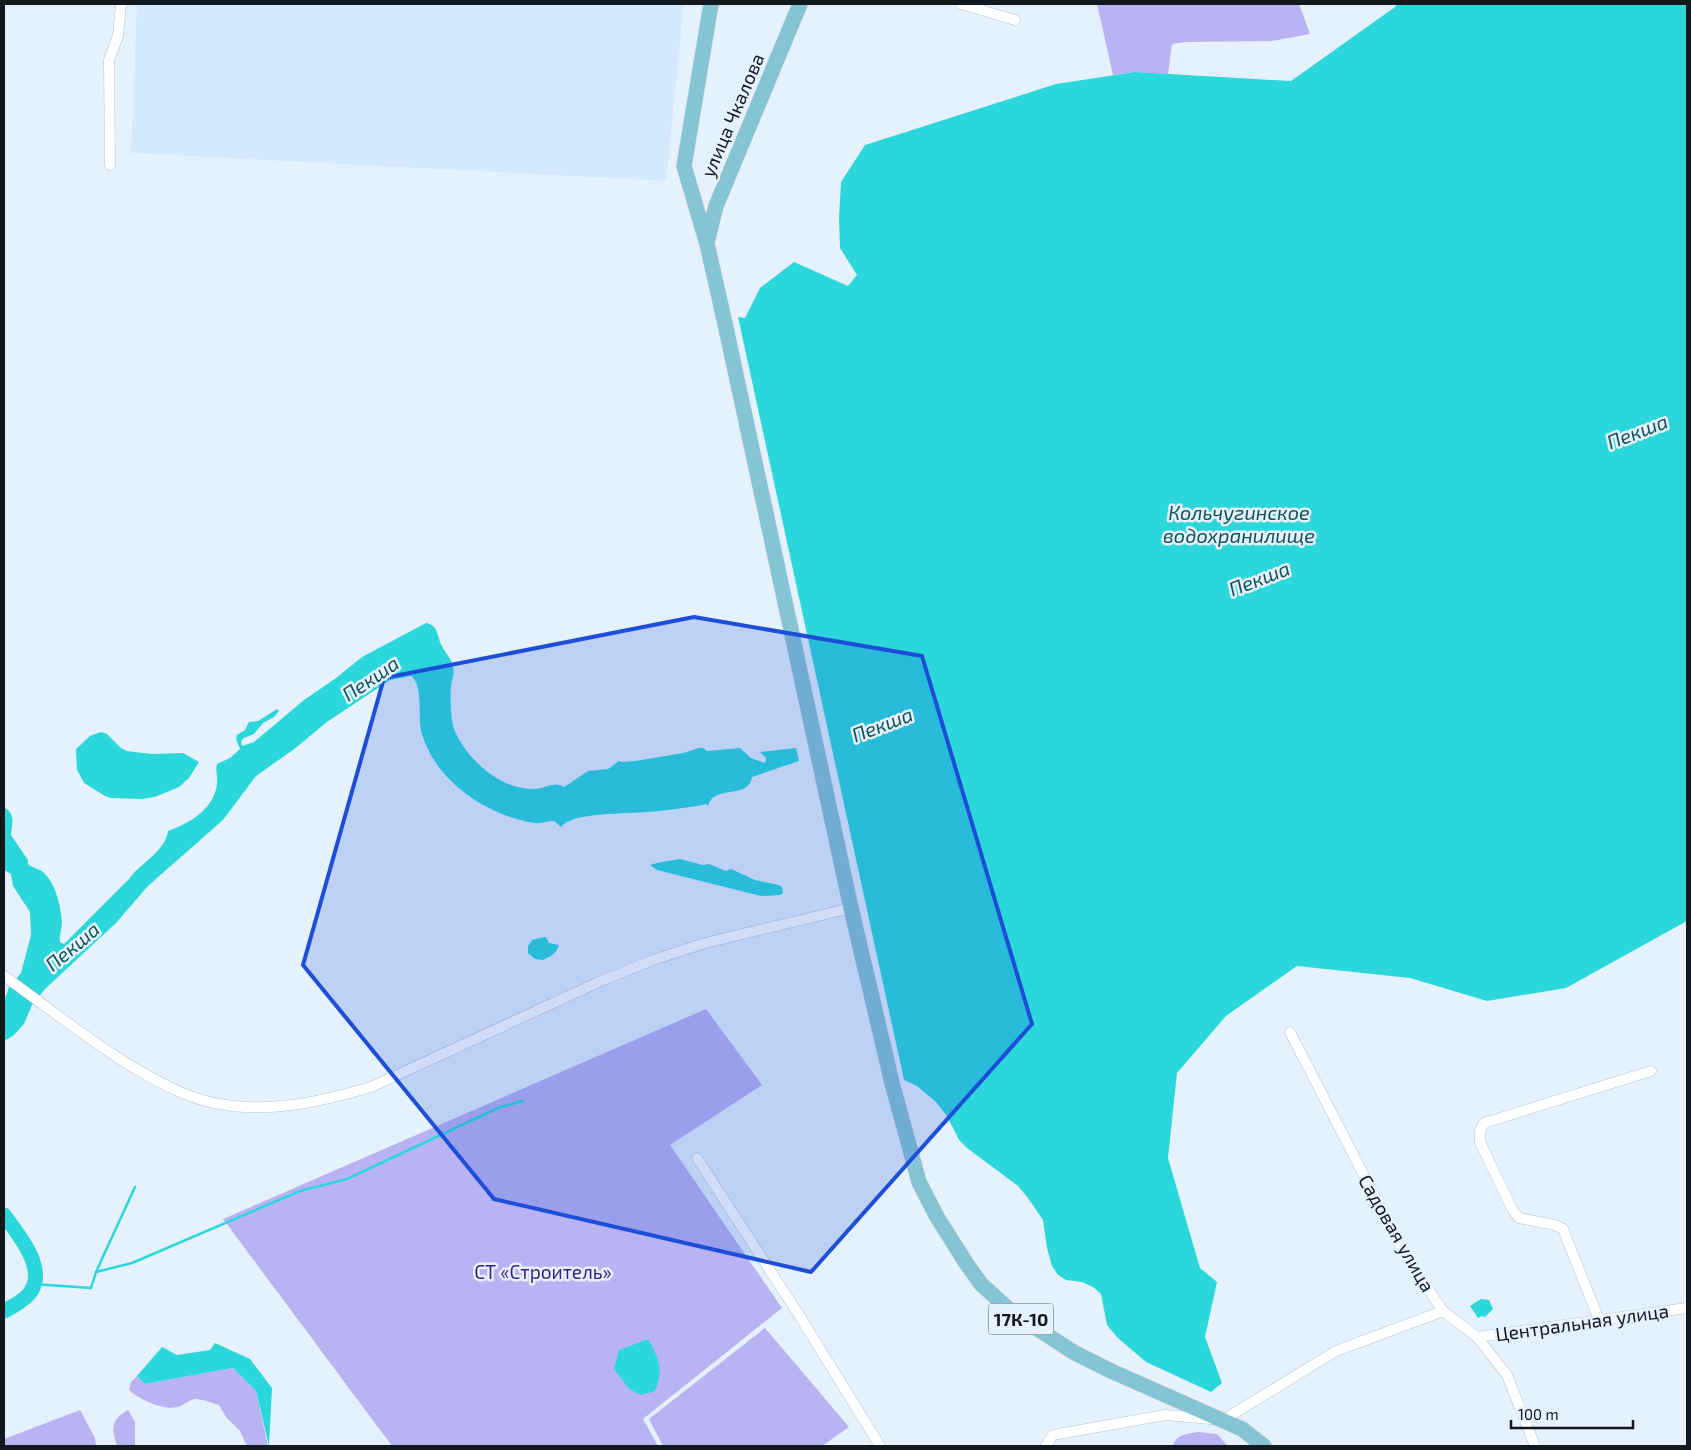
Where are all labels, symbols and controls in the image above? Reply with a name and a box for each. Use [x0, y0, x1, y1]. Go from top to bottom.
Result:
street label: улица Чкалова [696, 50, 769, 181]
water label: Пекша [1603, 408, 1671, 454]
water label: Кольчугинское водохранилище [1163, 500, 1315, 547]
water label: Пекша [1225, 555, 1293, 601]
water label: Пекша [337, 650, 403, 706]
water label: Пекша [848, 701, 916, 747]
water label: Пекша [40, 916, 104, 976]
street label: Садовая улица [1353, 1170, 1440, 1296]
park label: СТ «Строитель» [474, 1260, 612, 1283]
street label: Центральная улица [1494, 1298, 1670, 1347]
road number: 17К-10 [988, 1304, 1054, 1335]
scale bar [1511, 1398, 1634, 1430]
text: 100 m [1518, 1405, 1559, 1423]

